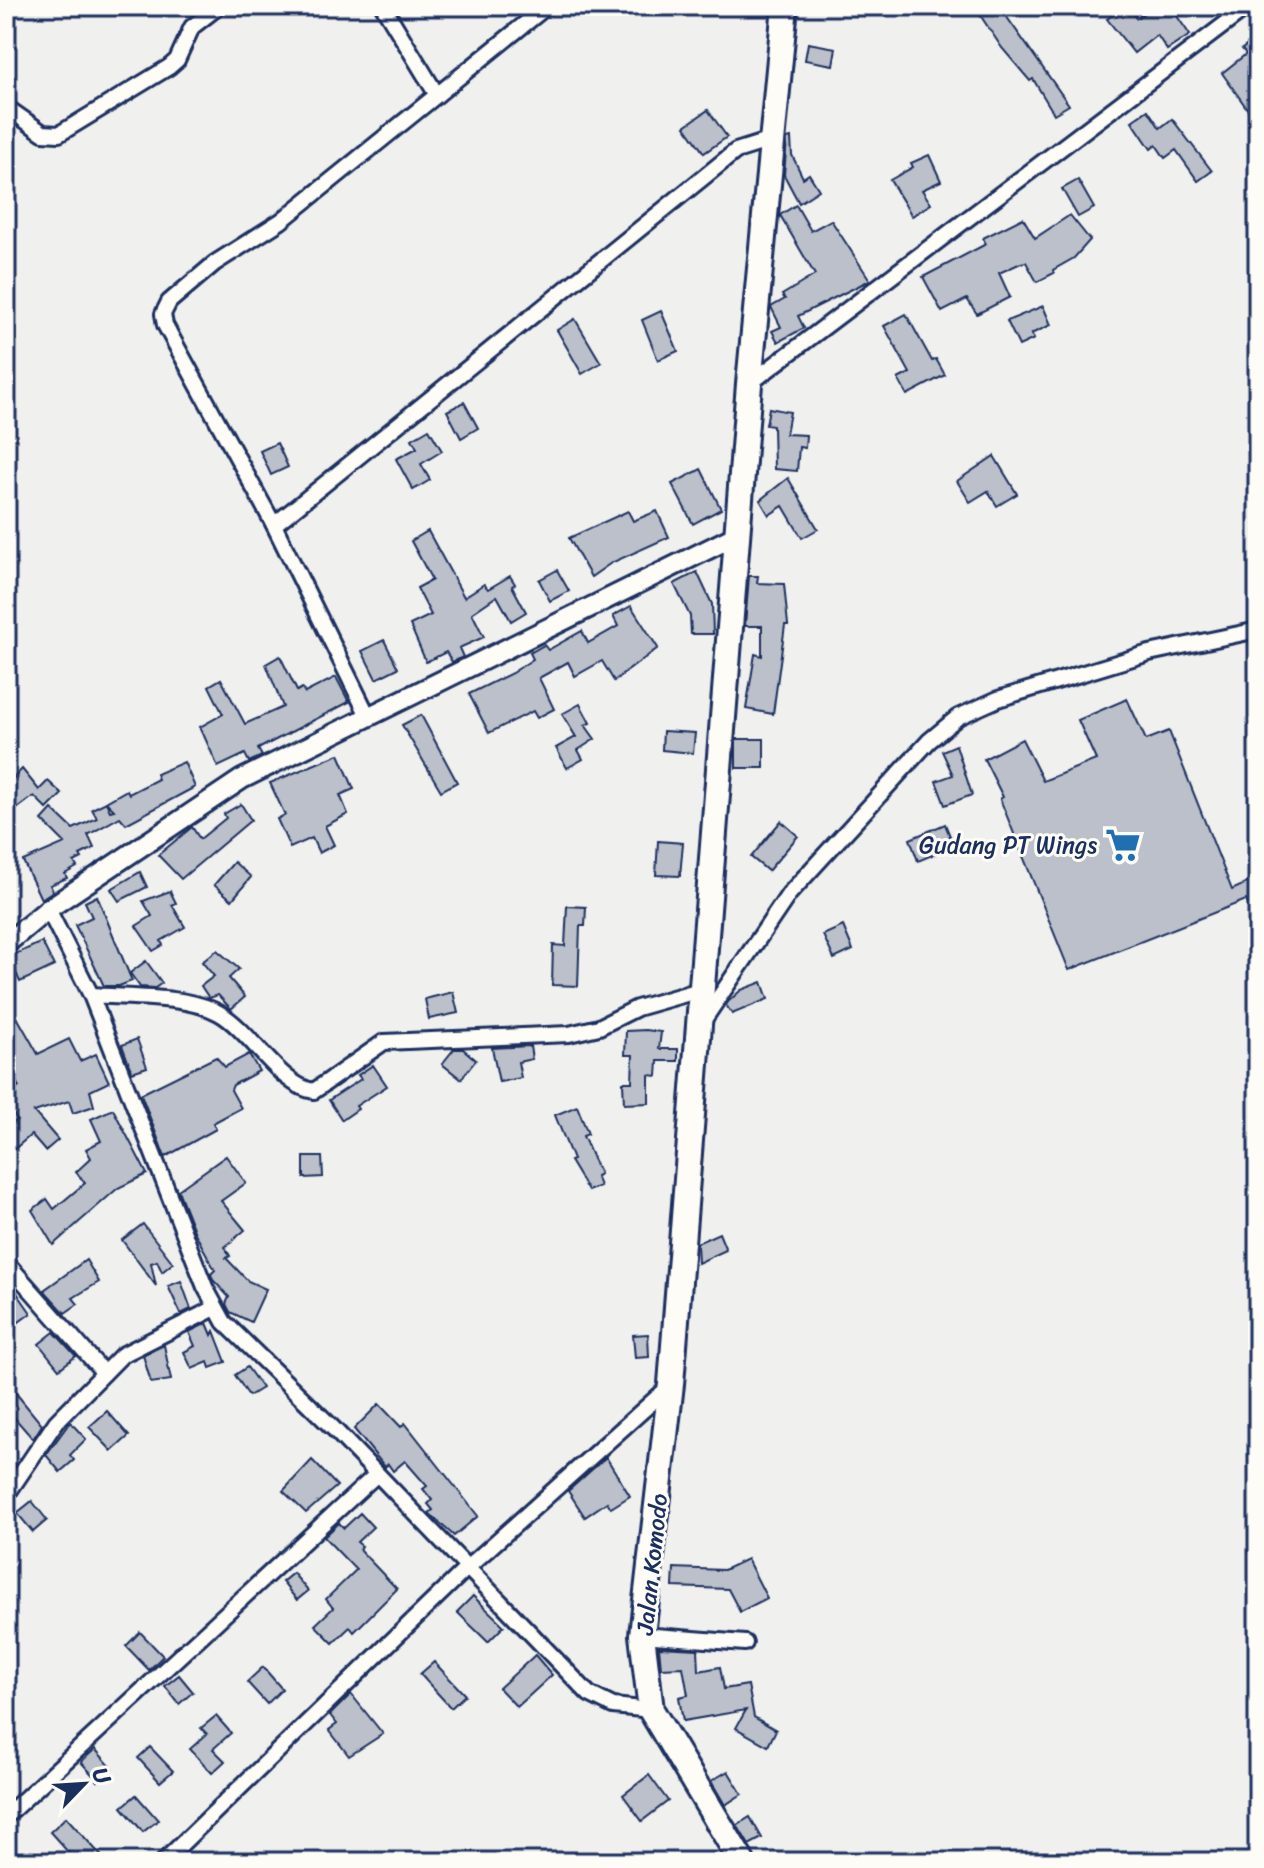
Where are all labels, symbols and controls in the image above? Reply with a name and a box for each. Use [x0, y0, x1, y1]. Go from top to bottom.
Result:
place label: Gudang PT Wings [919, 824, 1097, 866]
supermarket icon: Gudang PT Wings [1104, 826, 1142, 864]
street label: Jalan Komodo [624, 1491, 680, 1638]
north arrow [44, 1744, 124, 1824]
text: U [81, 1761, 123, 1792]

